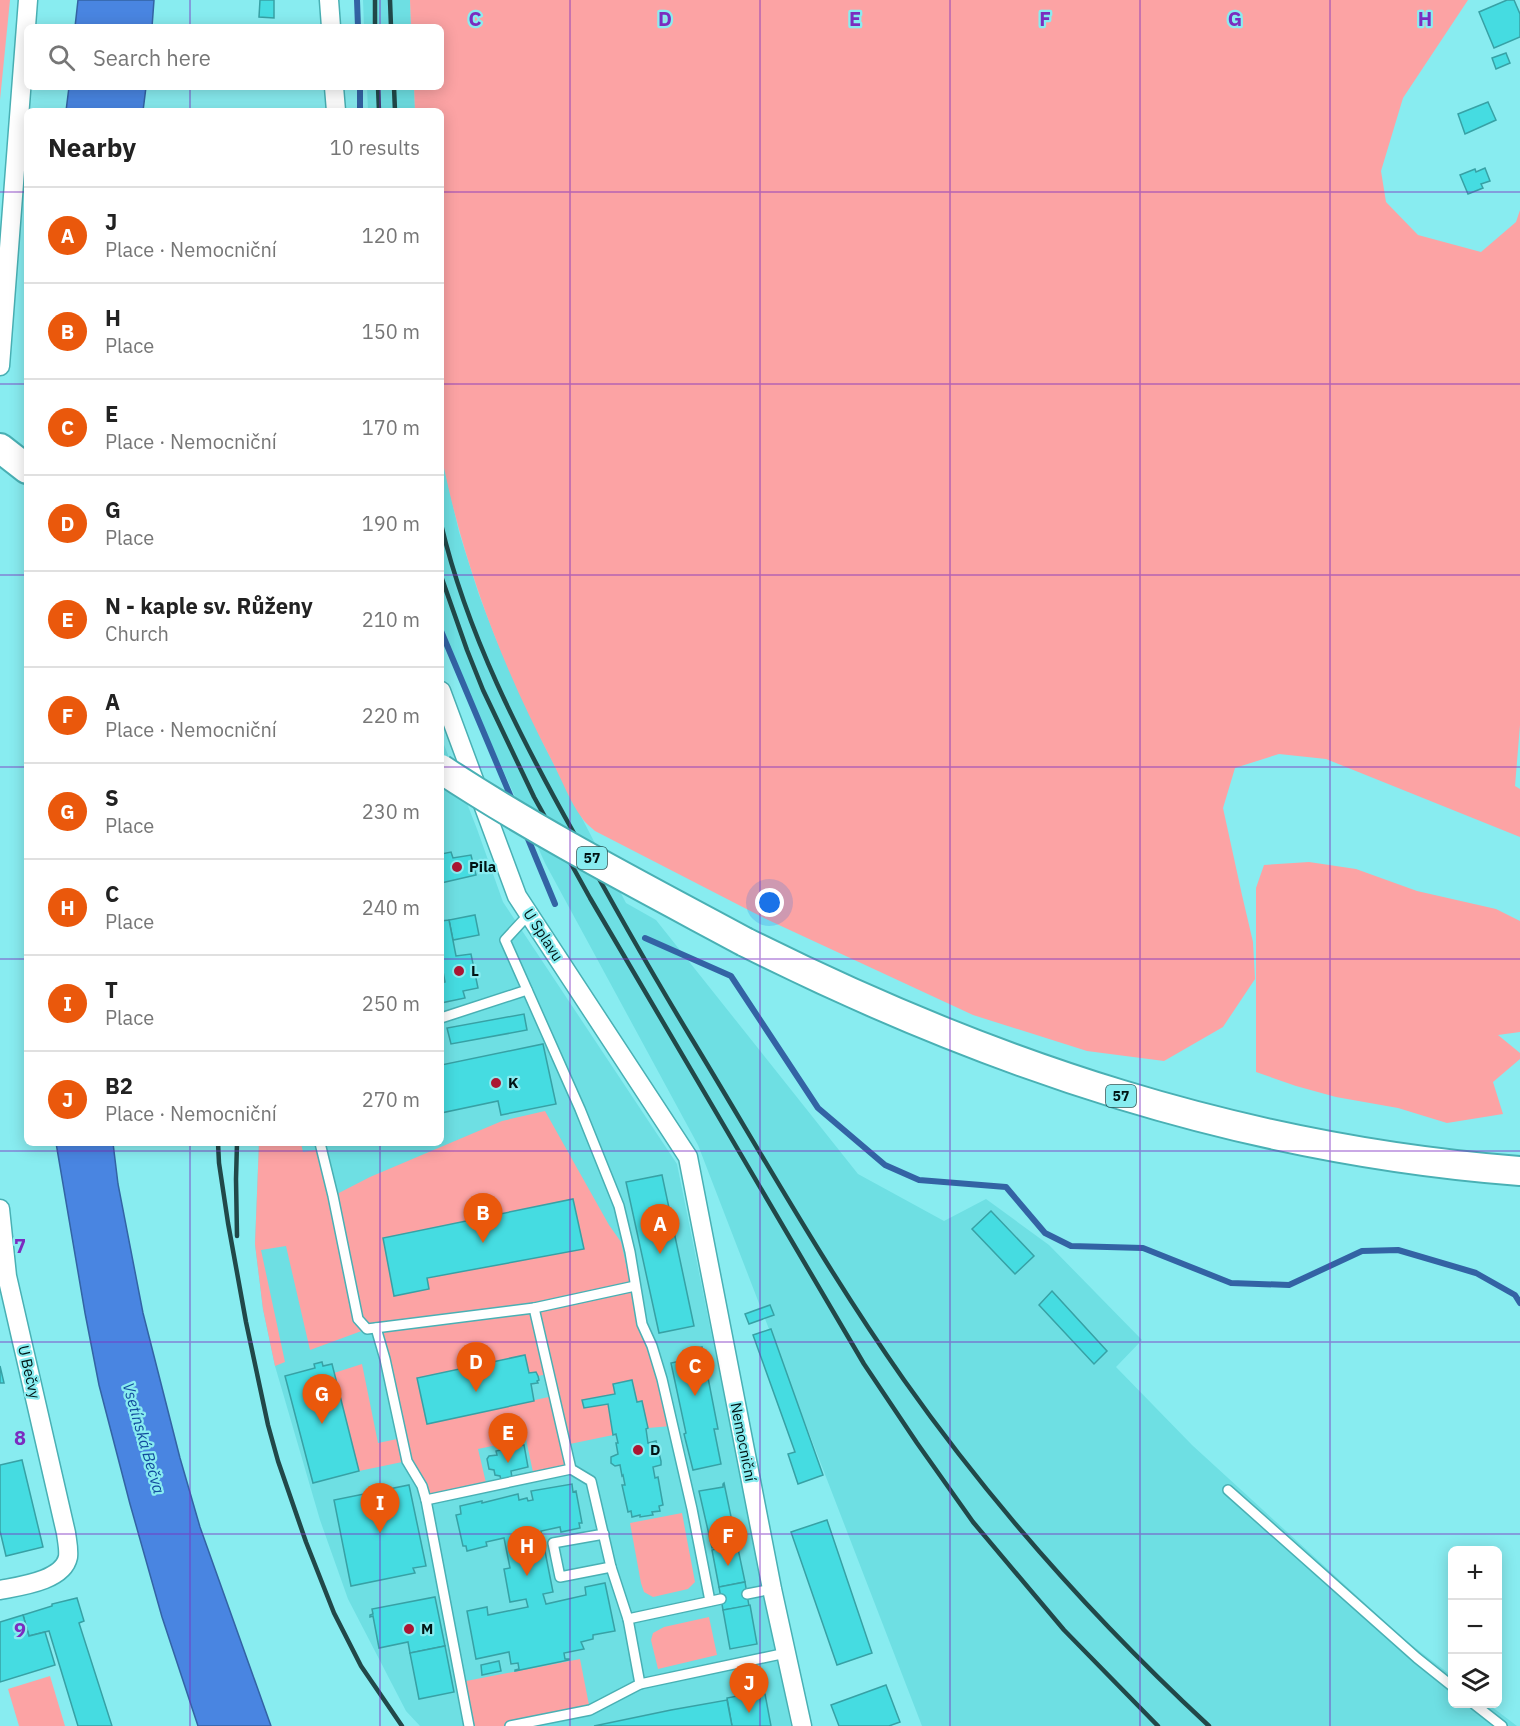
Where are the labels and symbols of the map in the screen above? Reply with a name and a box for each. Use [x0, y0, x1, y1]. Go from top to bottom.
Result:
text: C [468, 5, 482, 32]
text: D [658, 5, 672, 32]
text: E [849, 5, 861, 32]
text: F [1039, 5, 1051, 32]
text: G [1228, 5, 1242, 32]
text: H [1418, 5, 1432, 32]
road number: 57 [577, 847, 607, 869]
place label: Pila [469, 857, 497, 876]
marker: Pila [450, 860, 464, 874]
your location [755, 888, 784, 917]
street label: U Splavu [519, 905, 567, 965]
place label: L [471, 961, 479, 980]
marker: L [452, 964, 466, 978]
place label: K [508, 1073, 519, 1092]
marker: K [489, 1076, 503, 1090]
road number: 57 [1106, 1085, 1136, 1107]
pin: B [464, 1194, 502, 1243]
pin: A [640, 1204, 680, 1254]
text: 7 [14, 1232, 26, 1259]
pin: D [456, 1342, 496, 1392]
street label: U Bečvy [14, 1343, 45, 1401]
pin: C [676, 1346, 714, 1396]
pin: G [302, 1374, 342, 1424]
water label: Vsetínská Bečva [119, 1380, 169, 1496]
street label: Nemocniční [727, 1401, 760, 1483]
pin: E [488, 1414, 528, 1463]
text: 8 [14, 1424, 26, 1451]
place label: D [650, 1440, 660, 1459]
marker: D [631, 1443, 645, 1457]
pin: I [360, 1484, 400, 1533]
pin: F [708, 1516, 748, 1566]
pin: H [508, 1526, 546, 1576]
text: 9 [14, 1616, 26, 1643]
place label: M [421, 1619, 433, 1638]
marker: M [402, 1622, 416, 1636]
pin: J [730, 1664, 768, 1713]

